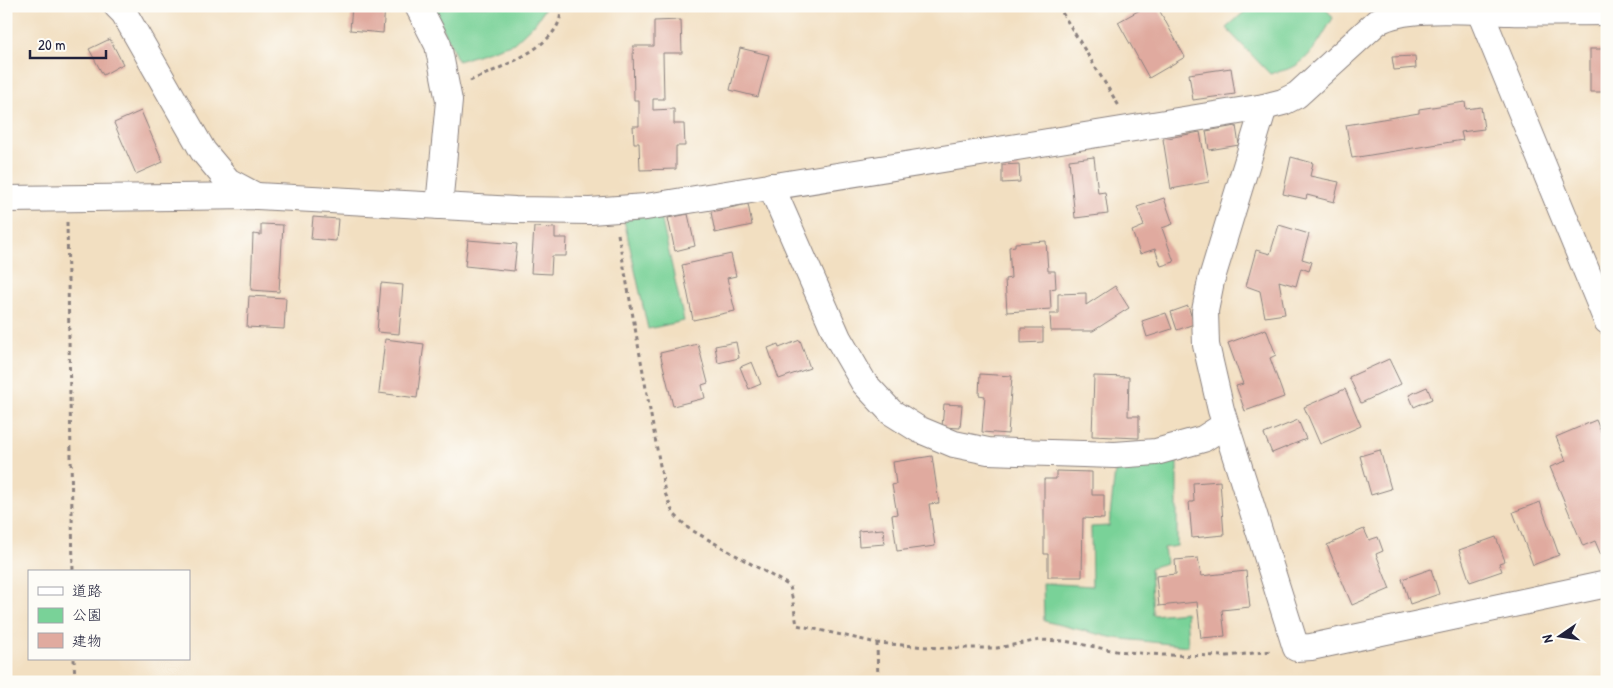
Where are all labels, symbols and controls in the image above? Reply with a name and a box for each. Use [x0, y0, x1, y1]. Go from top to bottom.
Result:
scale bar [30, 28, 106, 60]
text: 20 m [38, 34, 65, 55]
legend [28, 570, 190, 660]
text: 道路 [72, 580, 102, 601]
text: 公園 [72, 604, 102, 625]
north arrow [1536, 610, 1586, 660]
text: 建物 [72, 630, 102, 651]
text: N [1537, 633, 1557, 645]

